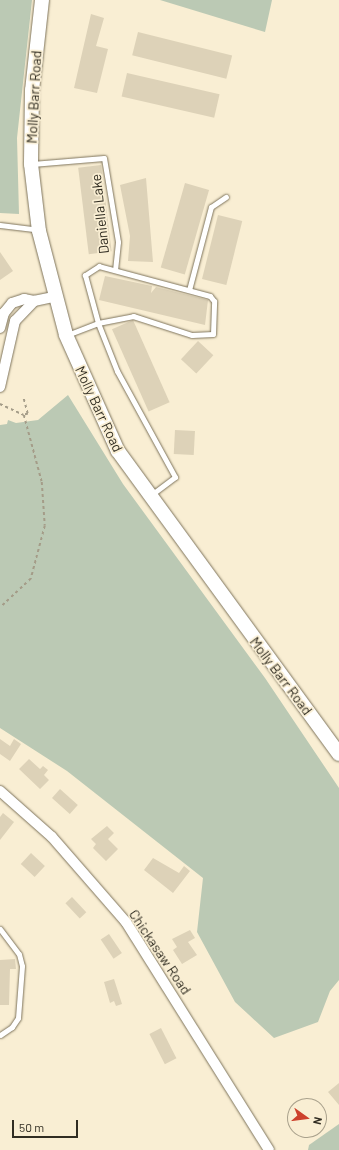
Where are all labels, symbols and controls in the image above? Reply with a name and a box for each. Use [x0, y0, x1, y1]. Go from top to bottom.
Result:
street label: Molly Barr Road [23, 50, 45, 144]
street label: Daniella Lake [87, 173, 113, 255]
street label: Molly Barr Road [72, 363, 126, 455]
street label: Molly Barr Road [246, 634, 316, 718]
street label: Chickasaw Road [125, 906, 195, 998]
north arrow [287, 1098, 327, 1138]
scale bar [14, 1112, 80, 1138]
text: N [311, 1116, 325, 1126]
text: 50 m [19, 1120, 44, 1134]

